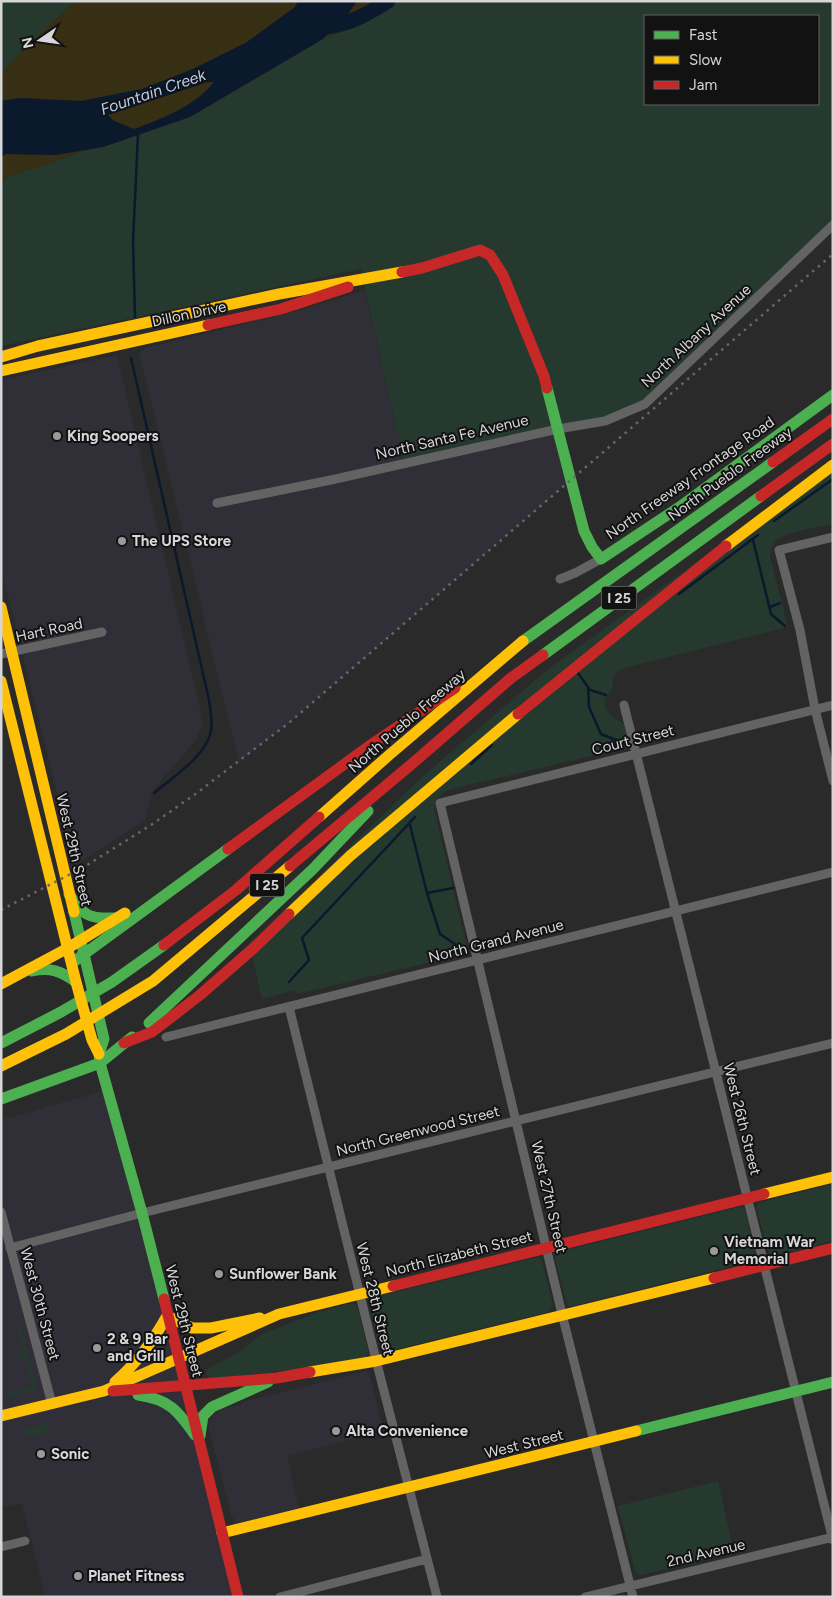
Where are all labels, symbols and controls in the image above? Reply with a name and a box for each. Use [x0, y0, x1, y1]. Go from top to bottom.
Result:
north arrow [15, 15, 65, 65]
legend [644, 15, 819, 105]
text: Fast [689, 26, 718, 44]
text: N [18, 36, 37, 50]
text: Slow [689, 51, 722, 69]
water label: Fountain Creek [98, 65, 209, 119]
text: Jam [689, 76, 717, 94]
street label: North Albany Avenue [637, 280, 755, 392]
street label: Dillon Drive [150, 297, 228, 331]
street label: North Santa Fe Avenue [374, 411, 530, 463]
street label: North Freeway Frontage Road [602, 413, 778, 543]
street label: North Pueblo Freeway [664, 423, 796, 525]
place label: King Soopers [67, 427, 159, 445]
marker: King Soopers [51, 430, 63, 442]
place label: The UPS Store [132, 532, 232, 550]
marker: The UPS Store [116, 535, 128, 547]
road number: I 25 [602, 586, 636, 610]
street label: Hart Road [14, 614, 84, 646]
street label: North Pueblo Freeway [345, 665, 469, 777]
street label: Court Street [590, 721, 676, 759]
street label: West 29th Street [52, 792, 96, 908]
road number: I 25 [250, 874, 284, 896]
street label: North Grand Avenue [426, 915, 566, 967]
street label: West 26th Street [719, 1061, 765, 1177]
street label: North Greenwood Street [334, 1102, 502, 1160]
street label: West 27th Street [527, 1139, 571, 1255]
street label: North Elizabeth Street [384, 1227, 535, 1281]
place label: Vietnam War Memorial [724, 1233, 814, 1268]
street label: West 28th Street [352, 1241, 398, 1358]
marker: Vietnam War Memorial [708, 1245, 720, 1257]
street label: West 30th Street [16, 1246, 64, 1363]
street label: West 29th Street [161, 1263, 207, 1379]
place label: Sunflower Bank [229, 1265, 337, 1283]
marker: Sunflower Bank [213, 1268, 225, 1280]
place label: 2 & 9 Bar and Grill [107, 1330, 168, 1365]
marker: 2 & 9 Bar and Grill [91, 1342, 103, 1354]
place label: Alta Convenience [346, 1422, 469, 1440]
marker: Alta Convenience [330, 1425, 342, 1437]
street label: West Street [483, 1425, 565, 1462]
place label: Sonic [51, 1445, 89, 1463]
marker: Sonic [35, 1448, 47, 1460]
street label: 2nd Avenue [665, 1535, 747, 1571]
place label: Planet Fitness [88, 1567, 184, 1585]
marker: Planet Fitness [72, 1570, 84, 1582]

